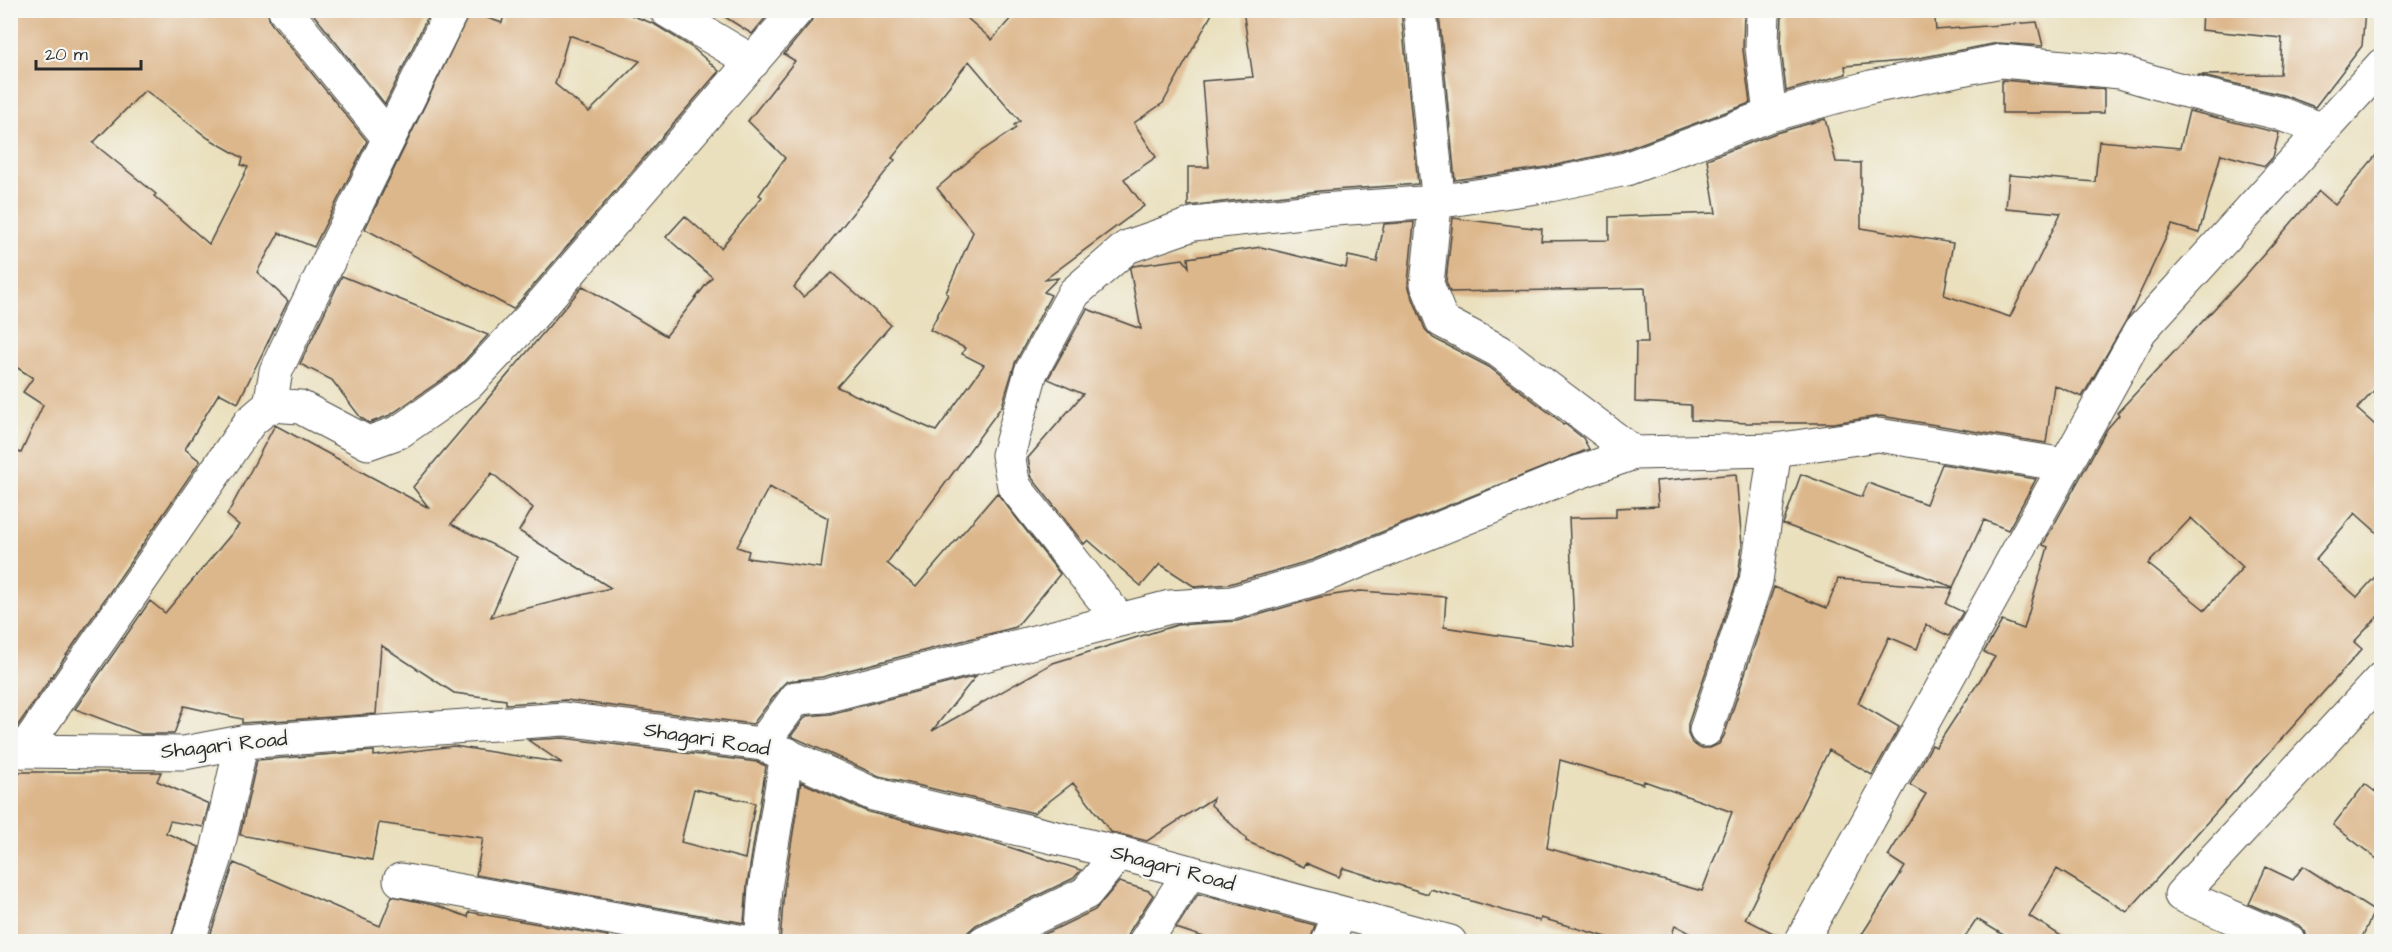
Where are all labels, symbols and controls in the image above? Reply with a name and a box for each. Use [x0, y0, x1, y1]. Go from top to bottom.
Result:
scale bar [36, 33, 141, 71]
text: 20 m [45, 42, 88, 67]
street label: Shagari Road [641, 715, 772, 765]
street label: Shagari Road [159, 724, 289, 768]
street label: Shagari Road [1107, 837, 1239, 900]

